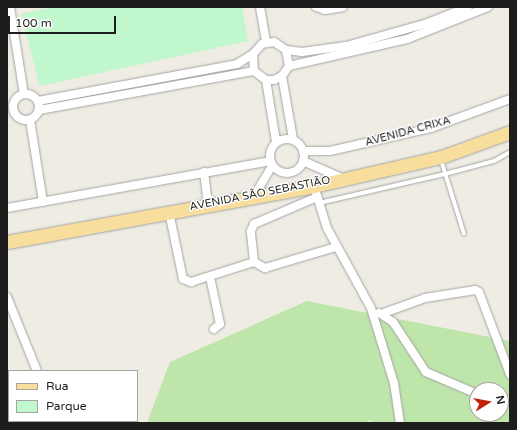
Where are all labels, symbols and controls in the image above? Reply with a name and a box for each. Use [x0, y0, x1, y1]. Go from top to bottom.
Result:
scale bar [10, 8, 118, 34]
text: 100 m [15, 16, 52, 30]
street label: AVENIDA CRIXA [364, 114, 452, 150]
street label: AVENIDA SÃO SEBASTIÃO [189, 174, 331, 214]
legend [8, 370, 138, 422]
text: Rua [46, 379, 69, 393]
north arrow [469, 382, 509, 422]
text: N [493, 394, 508, 405]
text: Parque [46, 399, 87, 413]

